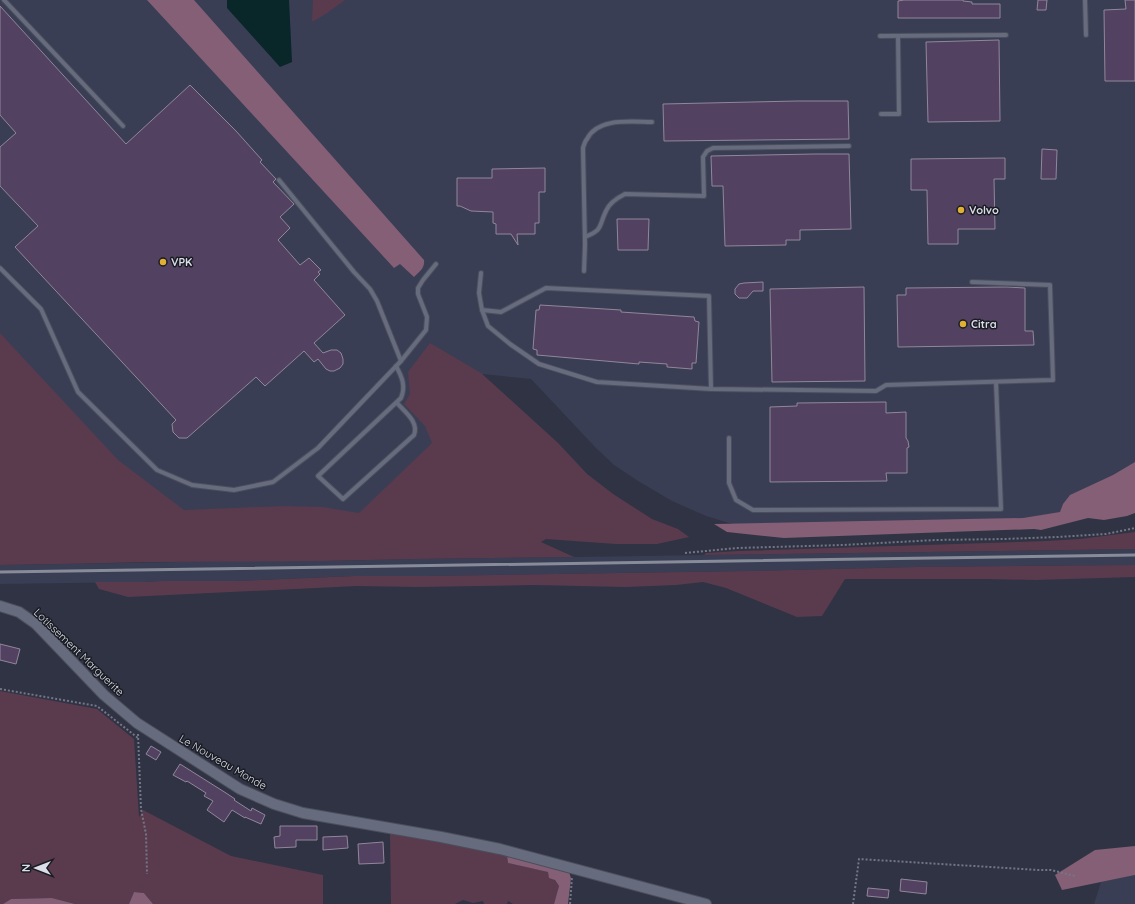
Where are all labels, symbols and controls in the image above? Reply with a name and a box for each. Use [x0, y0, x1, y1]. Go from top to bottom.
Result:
place label: Volvo [969, 203, 999, 217]
marker: Volvo [956, 205, 966, 215]
place label: VPK [171, 255, 192, 269]
marker: VPK [158, 257, 168, 267]
place label: Citra [971, 317, 997, 331]
marker: Citra [958, 319, 968, 329]
street label: Lotissement Marguerite [31, 605, 127, 699]
street label: Le Nouveau Monde [177, 731, 269, 793]
north arrow [16, 848, 56, 888]
text: N [19, 864, 33, 872]

